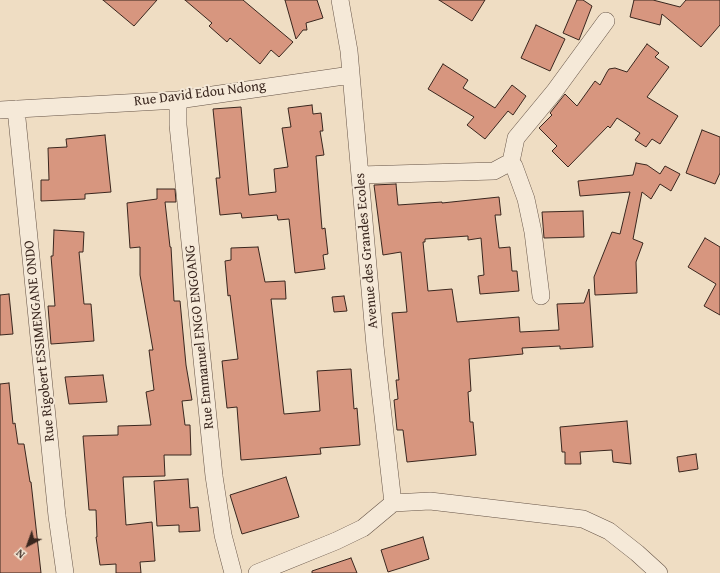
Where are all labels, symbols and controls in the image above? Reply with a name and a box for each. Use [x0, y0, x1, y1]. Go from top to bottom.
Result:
street label: Rue David Edou Ndong [133, 78, 267, 110]
street label: Avenue des Grandes Ecoles [352, 172, 382, 330]
street label: Rue Rigobert ESSIMENGANE ONDO [21, 239, 59, 443]
street label: Rue Emmanuel ENGO ENGOANG [182, 244, 218, 430]
north arrow [8, 525, 48, 565]
text: N [12, 546, 28, 563]

